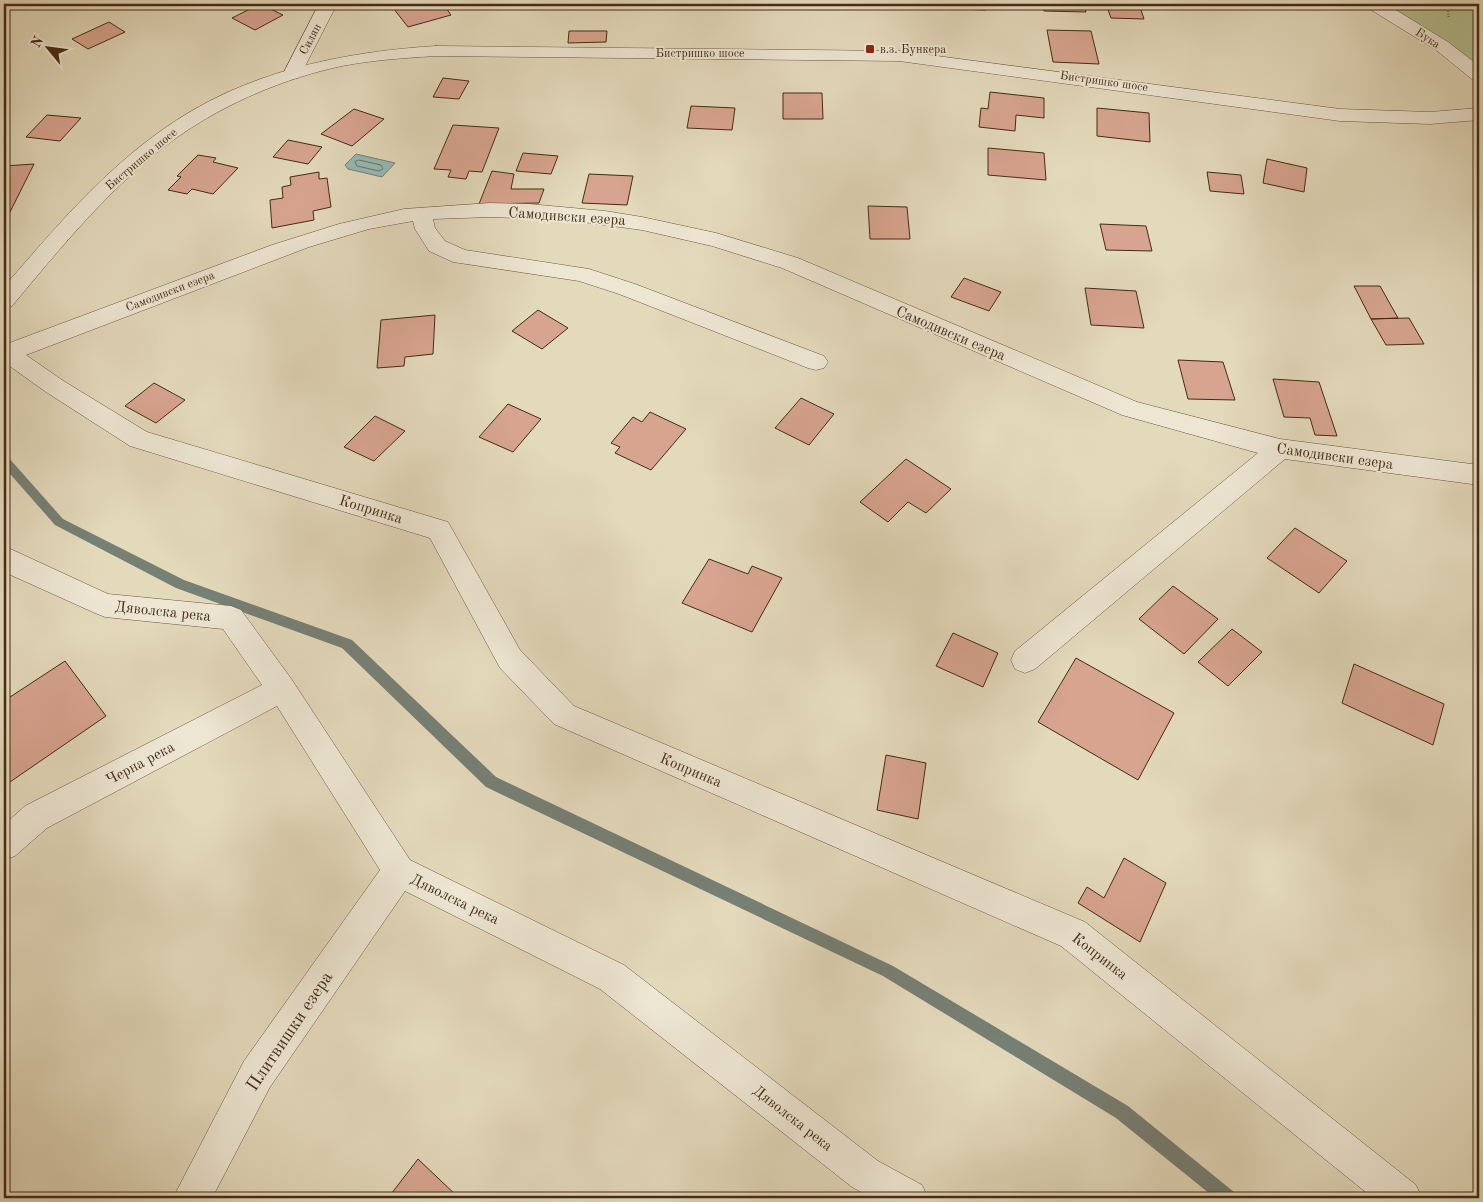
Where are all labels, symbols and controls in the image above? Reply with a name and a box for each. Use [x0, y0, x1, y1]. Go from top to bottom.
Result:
north arrow [22, 22, 72, 72]
street label: Силян [298, 22, 324, 57]
street label: Бука [1413, 27, 1442, 51]
text: N [29, 34, 46, 50]
marker: в.з. Бункера [864, 43, 876, 55]
place label: в.з. Бункера [880, 44, 946, 56]
street label: Бистришко шосе [656, 48, 745, 60]
street label: Бистришко шосе [1059, 70, 1149, 94]
street label: Бистришко шосе [104, 126, 180, 193]
street label: Самодивски езера [508, 206, 627, 229]
street label: Самодивски езера [124, 269, 216, 314]
street label: Самодивски езера [893, 305, 1008, 364]
street label: Самодивски езера [1276, 442, 1395, 473]
street label: Копринка [337, 494, 405, 527]
street label: Дяволска река [114, 600, 212, 625]
street label: Черна река [104, 740, 178, 789]
street label: Копринка [657, 752, 724, 791]
street label: Дяволска река [408, 872, 501, 928]
street label: Копринка [1069, 931, 1130, 984]
street label: Плитвишки езера [243, 968, 336, 1095]
street label: Дяволска река [749, 1084, 835, 1155]

